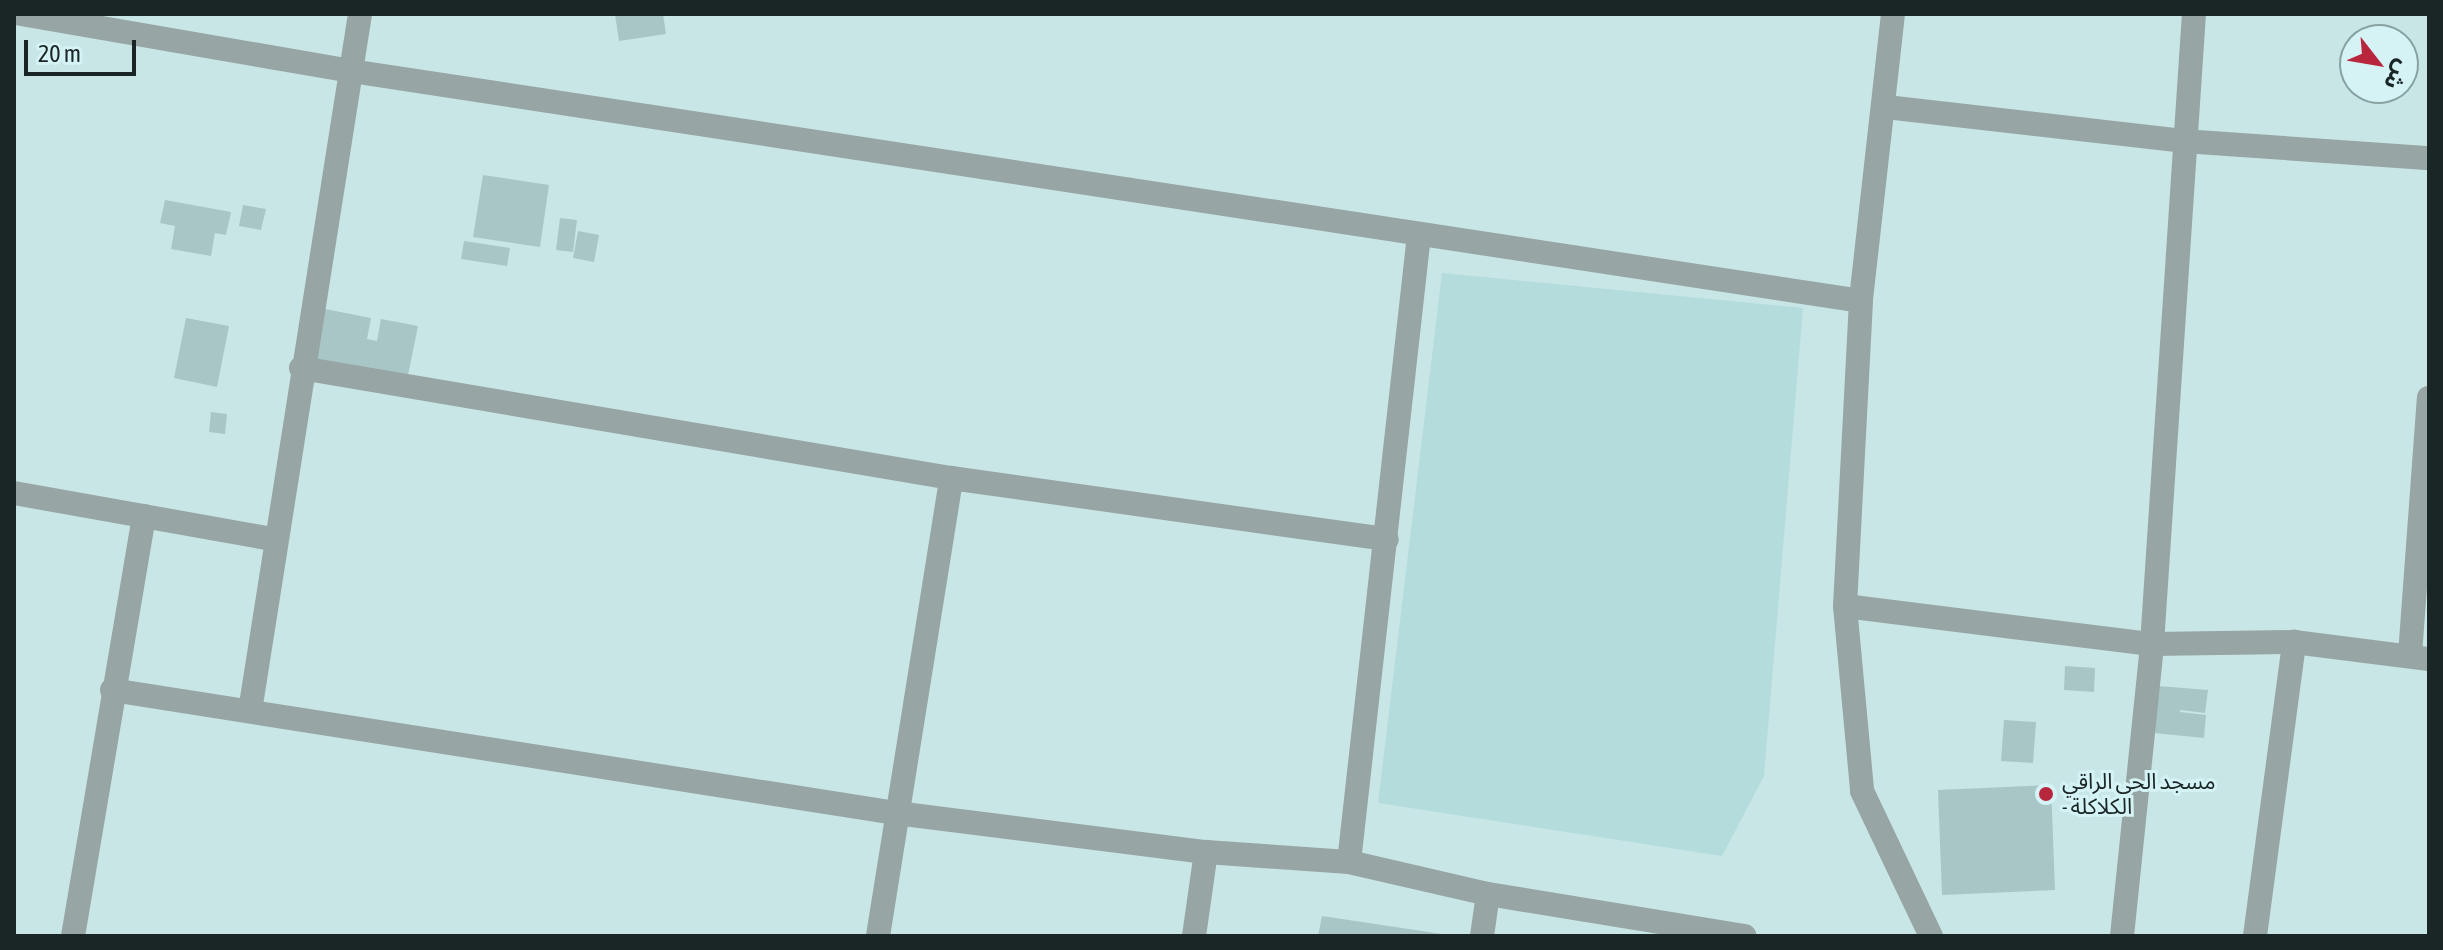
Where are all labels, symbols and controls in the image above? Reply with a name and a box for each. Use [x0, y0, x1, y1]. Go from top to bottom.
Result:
scale bar [28, 24, 140, 74]
north arrow [2339, 24, 2419, 104]
text: 20 m [38, 40, 81, 67]
text: ش [2379, 56, 2417, 95]
place label: مسجد الحي الراقي - الكلاكلة [2062, 768, 2216, 820]
marker: مسجد الحي الراقي - الكلاكلة [2037, 785, 2055, 803]

